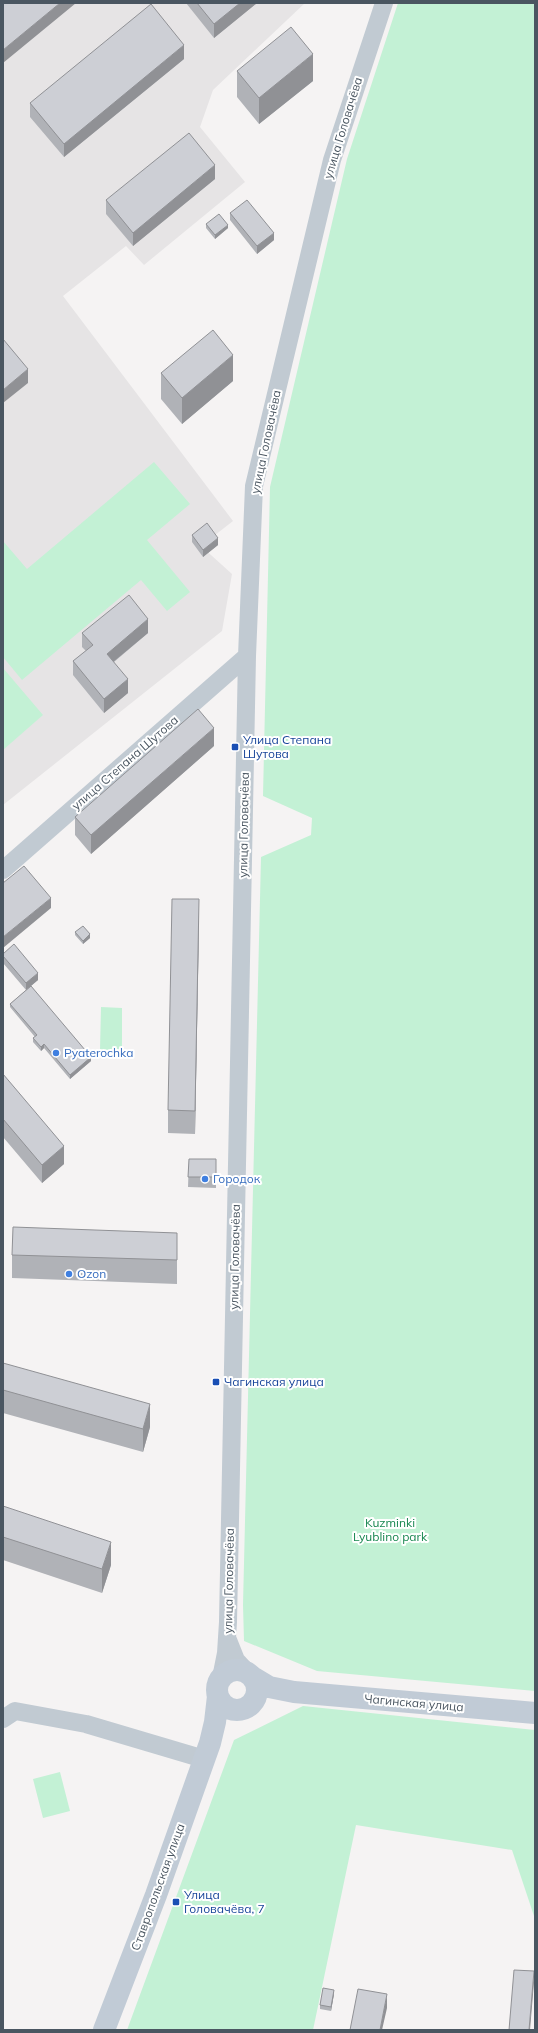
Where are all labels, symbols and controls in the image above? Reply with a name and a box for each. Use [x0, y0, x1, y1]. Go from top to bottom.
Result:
street label: улица Головачёва [320, 75, 365, 181]
street label: улица Головачёва [247, 389, 284, 495]
street label: улица Степана Шутова [68, 712, 181, 813]
place label: Улица Степана Шутова [242, 732, 331, 761]
marker: Улица Степана Шутова [230, 742, 240, 752]
street label: улица Головачёва [235, 772, 252, 878]
place label: Pyaterochka [64, 1045, 133, 1060]
marker: Pyaterochka [51, 1048, 61, 1058]
place label: Городок [213, 1171, 261, 1186]
marker: Городок [200, 1174, 210, 1184]
street label: улица Головачёва [226, 1204, 243, 1310]
place label: Ozon [77, 1266, 106, 1281]
marker: Ozon [64, 1269, 74, 1279]
place label: Чагинская улица [224, 1374, 324, 1389]
marker: Чагинская улица [211, 1377, 221, 1387]
park label: Kuzminki Lyublino park [353, 1515, 428, 1544]
street label: улица Головачёва [220, 1528, 237, 1634]
street label: Чагинская улица [364, 1691, 464, 1714]
street label: Ставропольская улица [128, 1821, 188, 1952]
place label: Улица Головачёва, 7 [183, 1887, 265, 1916]
marker: Улица Головачёва, 7 [171, 1897, 181, 1907]

